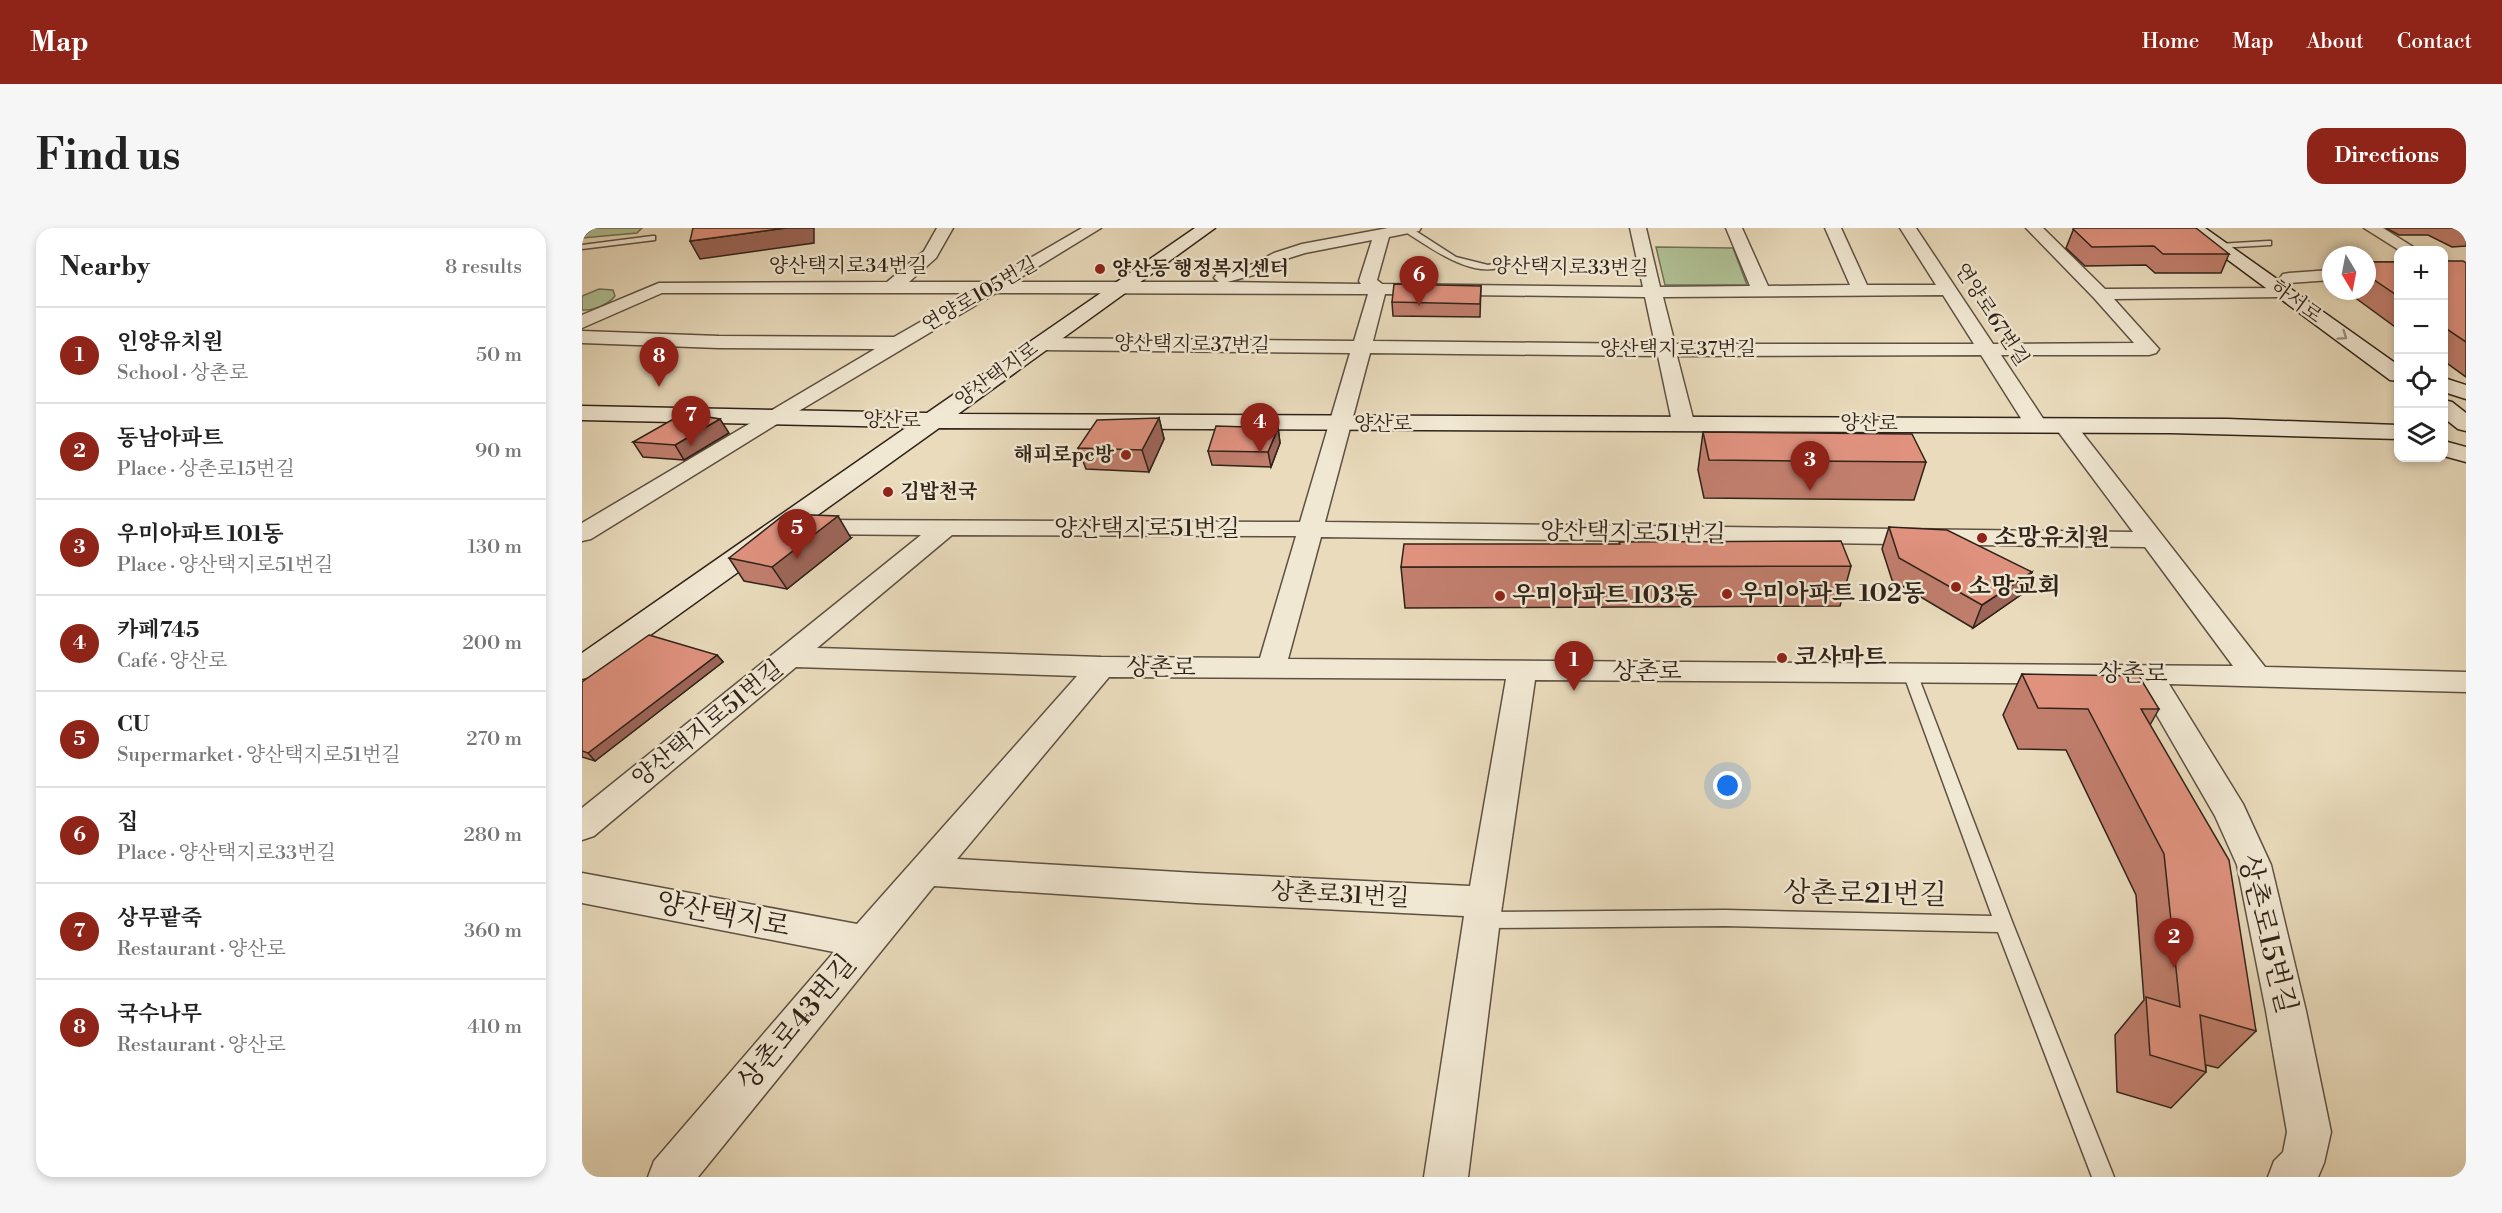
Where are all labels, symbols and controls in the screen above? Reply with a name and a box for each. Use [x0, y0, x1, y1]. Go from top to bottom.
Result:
text: Map [30, 25, 89, 60]
text: Home [2142, 29, 2199, 55]
text: Map [2232, 29, 2274, 55]
text: About [2307, 29, 2364, 55]
text: Contact [2397, 29, 2472, 55]
button: Directions [2307, 128, 2466, 184]
text: Find us [36, 130, 180, 183]
north arrow [2322, 246, 2376, 300]
map controls [2394, 246, 2448, 462]
button: + [2394, 246, 2448, 300]
text: Nearby [60, 251, 150, 283]
street label: 연양로105번길 [918, 252, 1042, 338]
street label: 양산택지로34번길 [769, 254, 927, 279]
street label: 양산택지로33번길 [1491, 254, 1649, 282]
text: 8 results [445, 255, 522, 280]
pin: 6 [1400, 256, 1438, 306]
place label: 양산동 행정복지센터 [1112, 257, 1289, 282]
street label: 연양로67번길 [1948, 259, 2034, 371]
marker: 양산동 행정복지센터 [1093, 262, 1107, 276]
street label: 하서로 [2265, 275, 2327, 329]
button: − [2394, 300, 2448, 354]
text: 인양유치원 [117, 329, 223, 356]
one-way arrow [2337, 329, 2348, 340]
street label: 양산택지로37번길 [1114, 331, 1270, 359]
street label: 양산택지로 [951, 336, 1043, 414]
street label: 양산택지로37번길 [1600, 337, 1756, 362]
pin: 8 [640, 338, 679, 387]
text: 1 [75, 343, 84, 368]
text: 50 m [476, 343, 522, 368]
button: locate [2394, 354, 2448, 408]
text: School · 상촌로 [117, 361, 248, 386]
pin: 7 [672, 396, 710, 446]
pin: 4 [1240, 404, 1280, 453]
street label: 양산로 [863, 408, 921, 434]
button: layers [2394, 408, 2448, 462]
street label: 양산로 [1840, 411, 1898, 437]
street label: 양산로 [1354, 412, 1412, 437]
text: 동남아파트 [117, 425, 223, 452]
text: 2 [73, 439, 86, 464]
text: 90 m [475, 439, 522, 464]
pin: 3 [1790, 442, 1830, 491]
place label: 해피로pc방 [1014, 443, 1115, 468]
marker: 해피로pc방 [1119, 448, 1133, 462]
text: Place · 상촌로15번길 [117, 457, 295, 482]
place label: 김밥천국 [900, 480, 977, 505]
marker: 김밥천국 [881, 485, 895, 499]
pin: 5 [778, 510, 816, 559]
street label: 양산택지로51번길 [1054, 514, 1240, 544]
street label: 양산택지로51번길 [1540, 516, 1726, 550]
text: 우미아파트 101동 [117, 521, 284, 548]
place label: 소망유치원 [1994, 523, 2110, 553]
marker: 소망유치원 [1975, 531, 1989, 545]
text: 3 [73, 535, 86, 560]
text: 130 m [467, 535, 522, 560]
text: Place · 양산택지로51번길 [117, 553, 333, 578]
place label: 소망교회 [1968, 572, 2061, 602]
place label: 우미아파트 102동 [1739, 579, 1925, 609]
marker: 소망교회 [1949, 580, 1963, 594]
place label: 우미아파트 103동 [1512, 581, 1698, 611]
marker: 우미아파트 102동 [1720, 587, 1734, 601]
marker: 우미아파트 103동 [1493, 589, 1507, 603]
text: 카페745 [117, 617, 199, 644]
text: 4 [73, 631, 86, 656]
text: 200 m [462, 631, 522, 656]
pin: 1 [1554, 642, 1594, 691]
place label: 코사마트 [1794, 643, 1887, 673]
text: Café · 양산로 [117, 649, 227, 674]
marker: 코사마트 [1775, 651, 1789, 665]
street label: 상촌로 [1126, 652, 1196, 684]
street label: 양산택지로51번길 [626, 654, 790, 794]
street label: 상촌로 [1612, 657, 1682, 687]
street label: 상촌로 [2098, 658, 2168, 690]
text: CU [117, 711, 150, 738]
text: 5 [73, 727, 86, 752]
text: 270 m [466, 727, 522, 752]
text: Supermarket · 양산택지로51번길 [117, 743, 401, 768]
your location [1713, 771, 1742, 800]
text: 집 [117, 809, 138, 836]
text: 6 [73, 823, 86, 848]
text: 280 m [463, 823, 522, 848]
text: Place · 양산택지로33번길 [117, 841, 336, 866]
street label: 상촌로15번길 [2230, 851, 2304, 1017]
street label: 상촌로21번길 [1783, 875, 1947, 913]
street label: 상촌로31번길 [1270, 876, 1410, 914]
street label: 양산택지로 [653, 885, 793, 945]
text: 상무팥죽 [117, 905, 202, 932]
pin: 2 [2154, 918, 2194, 968]
text: 7 [74, 919, 85, 944]
text: 360 m [464, 919, 522, 944]
text: Restaurant · 양산로 [117, 937, 286, 962]
street label: 상촌로43번길 [730, 948, 864, 1098]
text: 국수나무 [117, 1001, 202, 1028]
text: 8 [73, 1015, 86, 1040]
text: 410 m [467, 1015, 522, 1040]
text: Restaurant · 양산로 [117, 1033, 286, 1058]

